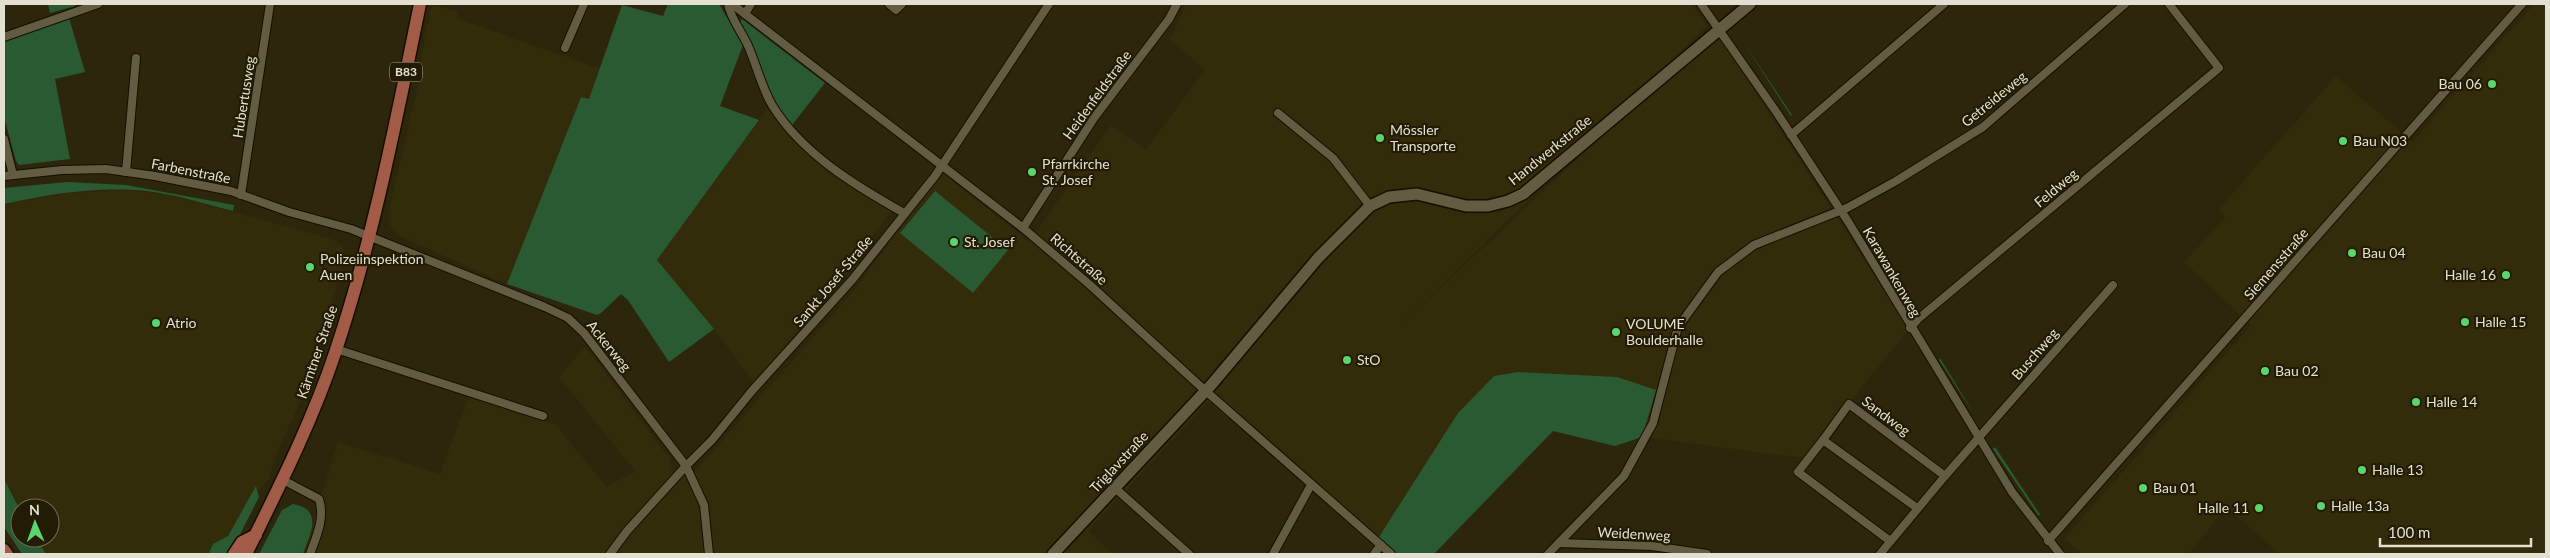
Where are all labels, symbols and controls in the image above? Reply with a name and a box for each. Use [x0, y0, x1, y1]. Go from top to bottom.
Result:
street label: Heidenfeldstraße [1059, 47, 1135, 143]
street label: Hubertusweg [229, 55, 258, 139]
road number: B83 [390, 62, 422, 82]
street label: Getreideweg [1958, 67, 2030, 130]
place label: Bau 06 [2438, 75, 2482, 92]
marker: Bau 06 [2486, 78, 2498, 90]
street label: Handwerkstraße [1505, 111, 1595, 188]
place label: Mössler Transporte [1390, 121, 1456, 154]
marker: Mössler Transporte [1374, 132, 1386, 144]
place label: Bau N03 [2353, 132, 2407, 149]
marker: Bau N03 [2337, 135, 2349, 147]
street label: Farbenstraße [150, 154, 232, 187]
place label: Pfarrkirche St. Josef [1042, 155, 1110, 188]
street label: Feldweg [2031, 165, 2081, 211]
marker: Pfarrkirche St. Josef [1026, 166, 1038, 178]
street label: Karawankenweg [1860, 224, 1925, 320]
street label: Siemensstraße [2240, 224, 2311, 303]
street label: Richtstraße [1047, 229, 1111, 288]
street label: Sankt Josef-Straße [789, 231, 876, 330]
place label: St. Josef [964, 233, 1015, 250]
marker: St. Josef [948, 236, 960, 248]
place label: Bau 04 [2362, 244, 2406, 261]
marker: Bau 04 [2346, 247, 2358, 259]
place label: Polizeiinspektion Auen [320, 250, 424, 283]
marker: Polizeiinspektion Auen [304, 261, 316, 273]
place label: Halle 16 [2445, 266, 2496, 283]
marker: Halle 16 [2500, 269, 2512, 281]
street label: Kärntner Straße [293, 303, 340, 401]
place label: Halle 15 [2475, 313, 2526, 330]
place label: Atrio [166, 314, 197, 331]
place label: VOLUME Boulderhalle [1626, 315, 1703, 348]
marker: Halle 15 [2459, 316, 2471, 328]
marker: Atrio [150, 317, 162, 329]
street label: Ackerweg [584, 317, 635, 375]
street label: Buschweg [2008, 324, 2062, 383]
marker: VOLUME Boulderhalle [1610, 326, 1622, 338]
place label: StO [1357, 351, 1381, 368]
marker: StO [1341, 354, 1353, 366]
place label: Bau 02 [2275, 362, 2319, 379]
marker: Bau 02 [2259, 365, 2271, 377]
street label: Sandweg [1859, 392, 1914, 439]
place label: Halle 14 [2426, 393, 2477, 410]
marker: Halle 14 [2410, 396, 2422, 408]
street label: Triglavstraße [1086, 427, 1152, 496]
place label: Halle 13 [2372, 461, 2423, 478]
marker: Halle 13 [2356, 464, 2368, 476]
place label: Bau 01 [2153, 479, 2197, 496]
marker: Bau 01 [2137, 482, 2149, 494]
place label: Halle 13a [2331, 497, 2389, 514]
north arrow [10, 498, 60, 548]
place label: Halle 11 [2198, 499, 2249, 516]
marker: Halle 13a [2315, 500, 2327, 512]
text: N [29, 501, 40, 518]
marker: Halle 11 [2253, 502, 2265, 514]
scale bar [2380, 516, 2531, 548]
street label: Weidenweg [1597, 523, 1671, 544]
text: 100 m [2388, 523, 2430, 541]

